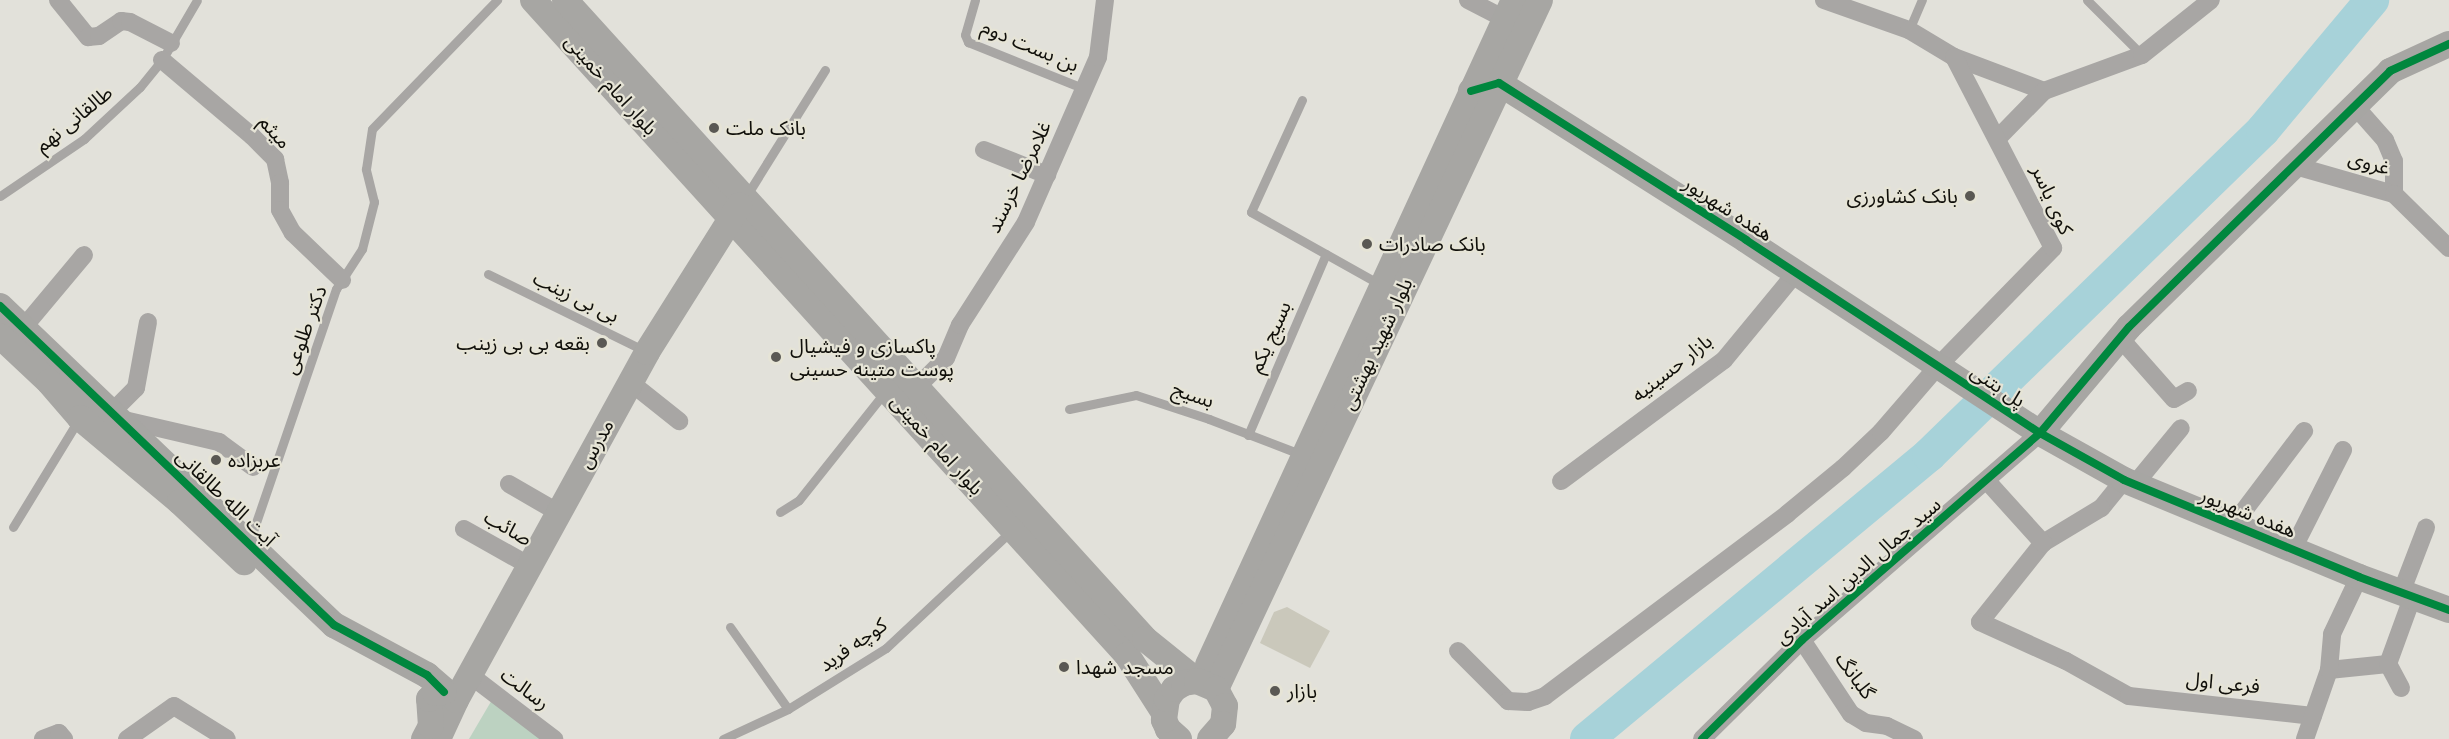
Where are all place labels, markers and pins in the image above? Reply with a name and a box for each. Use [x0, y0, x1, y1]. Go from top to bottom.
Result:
place label: بانک ملت [726, 116, 806, 140]
marker: بانک ملت [707, 121, 721, 135]
place label: بانک کشاورزی [1846, 184, 1958, 208]
marker: بانک کشاورزی [1963, 189, 1977, 203]
place label: بانک صادرات [1379, 232, 1486, 256]
marker: بانک صادرات [1360, 237, 1374, 251]
place label: بقعه بی بی زینب [456, 331, 590, 355]
place label: پاکسازی و فیشیال پوست متینه حسینی [790, 334, 954, 381]
marker: بقعه بی بی زینب [595, 336, 609, 350]
marker: پاکسازی و فیشیال پوست متینه حسینی [767, 348, 785, 366]
place label: عربزاده [228, 448, 281, 472]
marker: عربزاده [209, 453, 223, 467]
place label: مسجد شهدا [1076, 655, 1174, 679]
marker: مسجد شهدا [1057, 660, 1071, 674]
place label: بازار [1287, 679, 1317, 703]
marker: بازار [1268, 684, 1282, 698]

